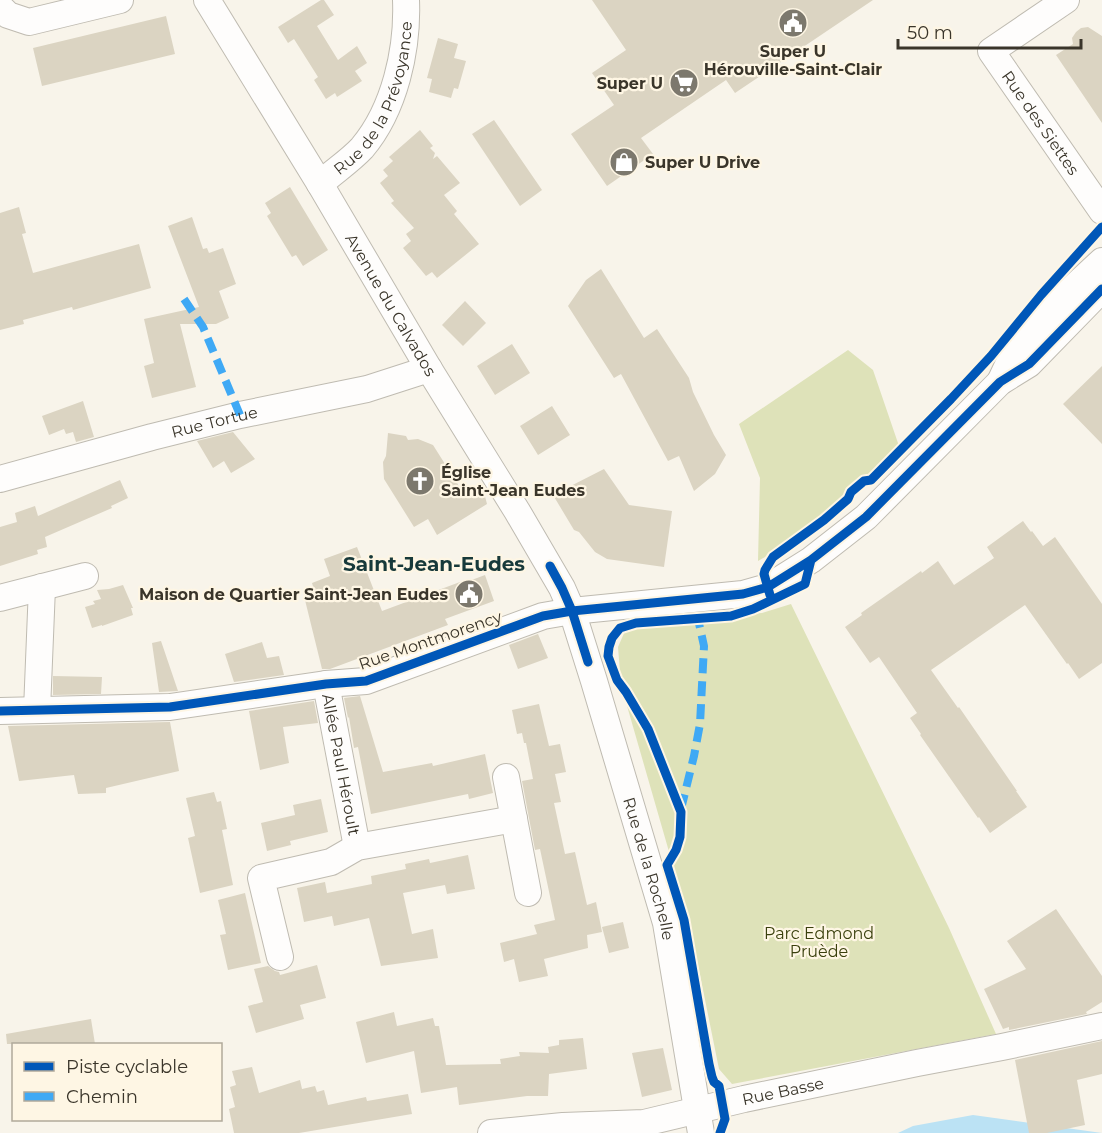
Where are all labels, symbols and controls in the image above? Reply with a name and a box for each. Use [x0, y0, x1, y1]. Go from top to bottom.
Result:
public building icon: Super U Hérouville-Saint-Clair [777, 7, 809, 39]
scale bar [898, 12, 1081, 50]
street label: Rue de la Prévoyance [330, 21, 416, 179]
text: 50 m [907, 22, 953, 44]
place label: Super U Hérouville-Saint-Clair [704, 42, 882, 79]
supermarket icon: Super U [668, 67, 700, 99]
street label: Rue des Siettes [998, 67, 1083, 179]
place label: Super U [597, 74, 663, 93]
shop icon: Super U Drive [608, 146, 640, 178]
place label: Super U Drive [645, 153, 760, 172]
street label: Avenue du Calvados [341, 230, 440, 380]
street label: Rue Tortue [169, 403, 259, 442]
place label: Église Saint-Jean Eudes [441, 463, 585, 500]
church icon: Église Saint-Jean Eudes [404, 465, 436, 497]
district label: Saint-Jean-Eudes [343, 552, 525, 576]
public building icon: Maison de Quartier Saint-Jean Eudes [453, 578, 485, 610]
place label: Maison de Quartier Saint-Jean Eudes [139, 585, 449, 604]
street label: Rue Montmorency [356, 607, 505, 674]
street label: Allée Paul Héroult [318, 692, 364, 838]
street label: Rue de la Rochelle [619, 795, 678, 942]
park label: Parc Edmond Pruède [764, 924, 874, 961]
legend [12, 1043, 222, 1121]
text: Piste cyclable [66, 1056, 188, 1078]
street label: Rue Basse [740, 1074, 826, 1109]
text: Chemin [66, 1086, 138, 1108]

